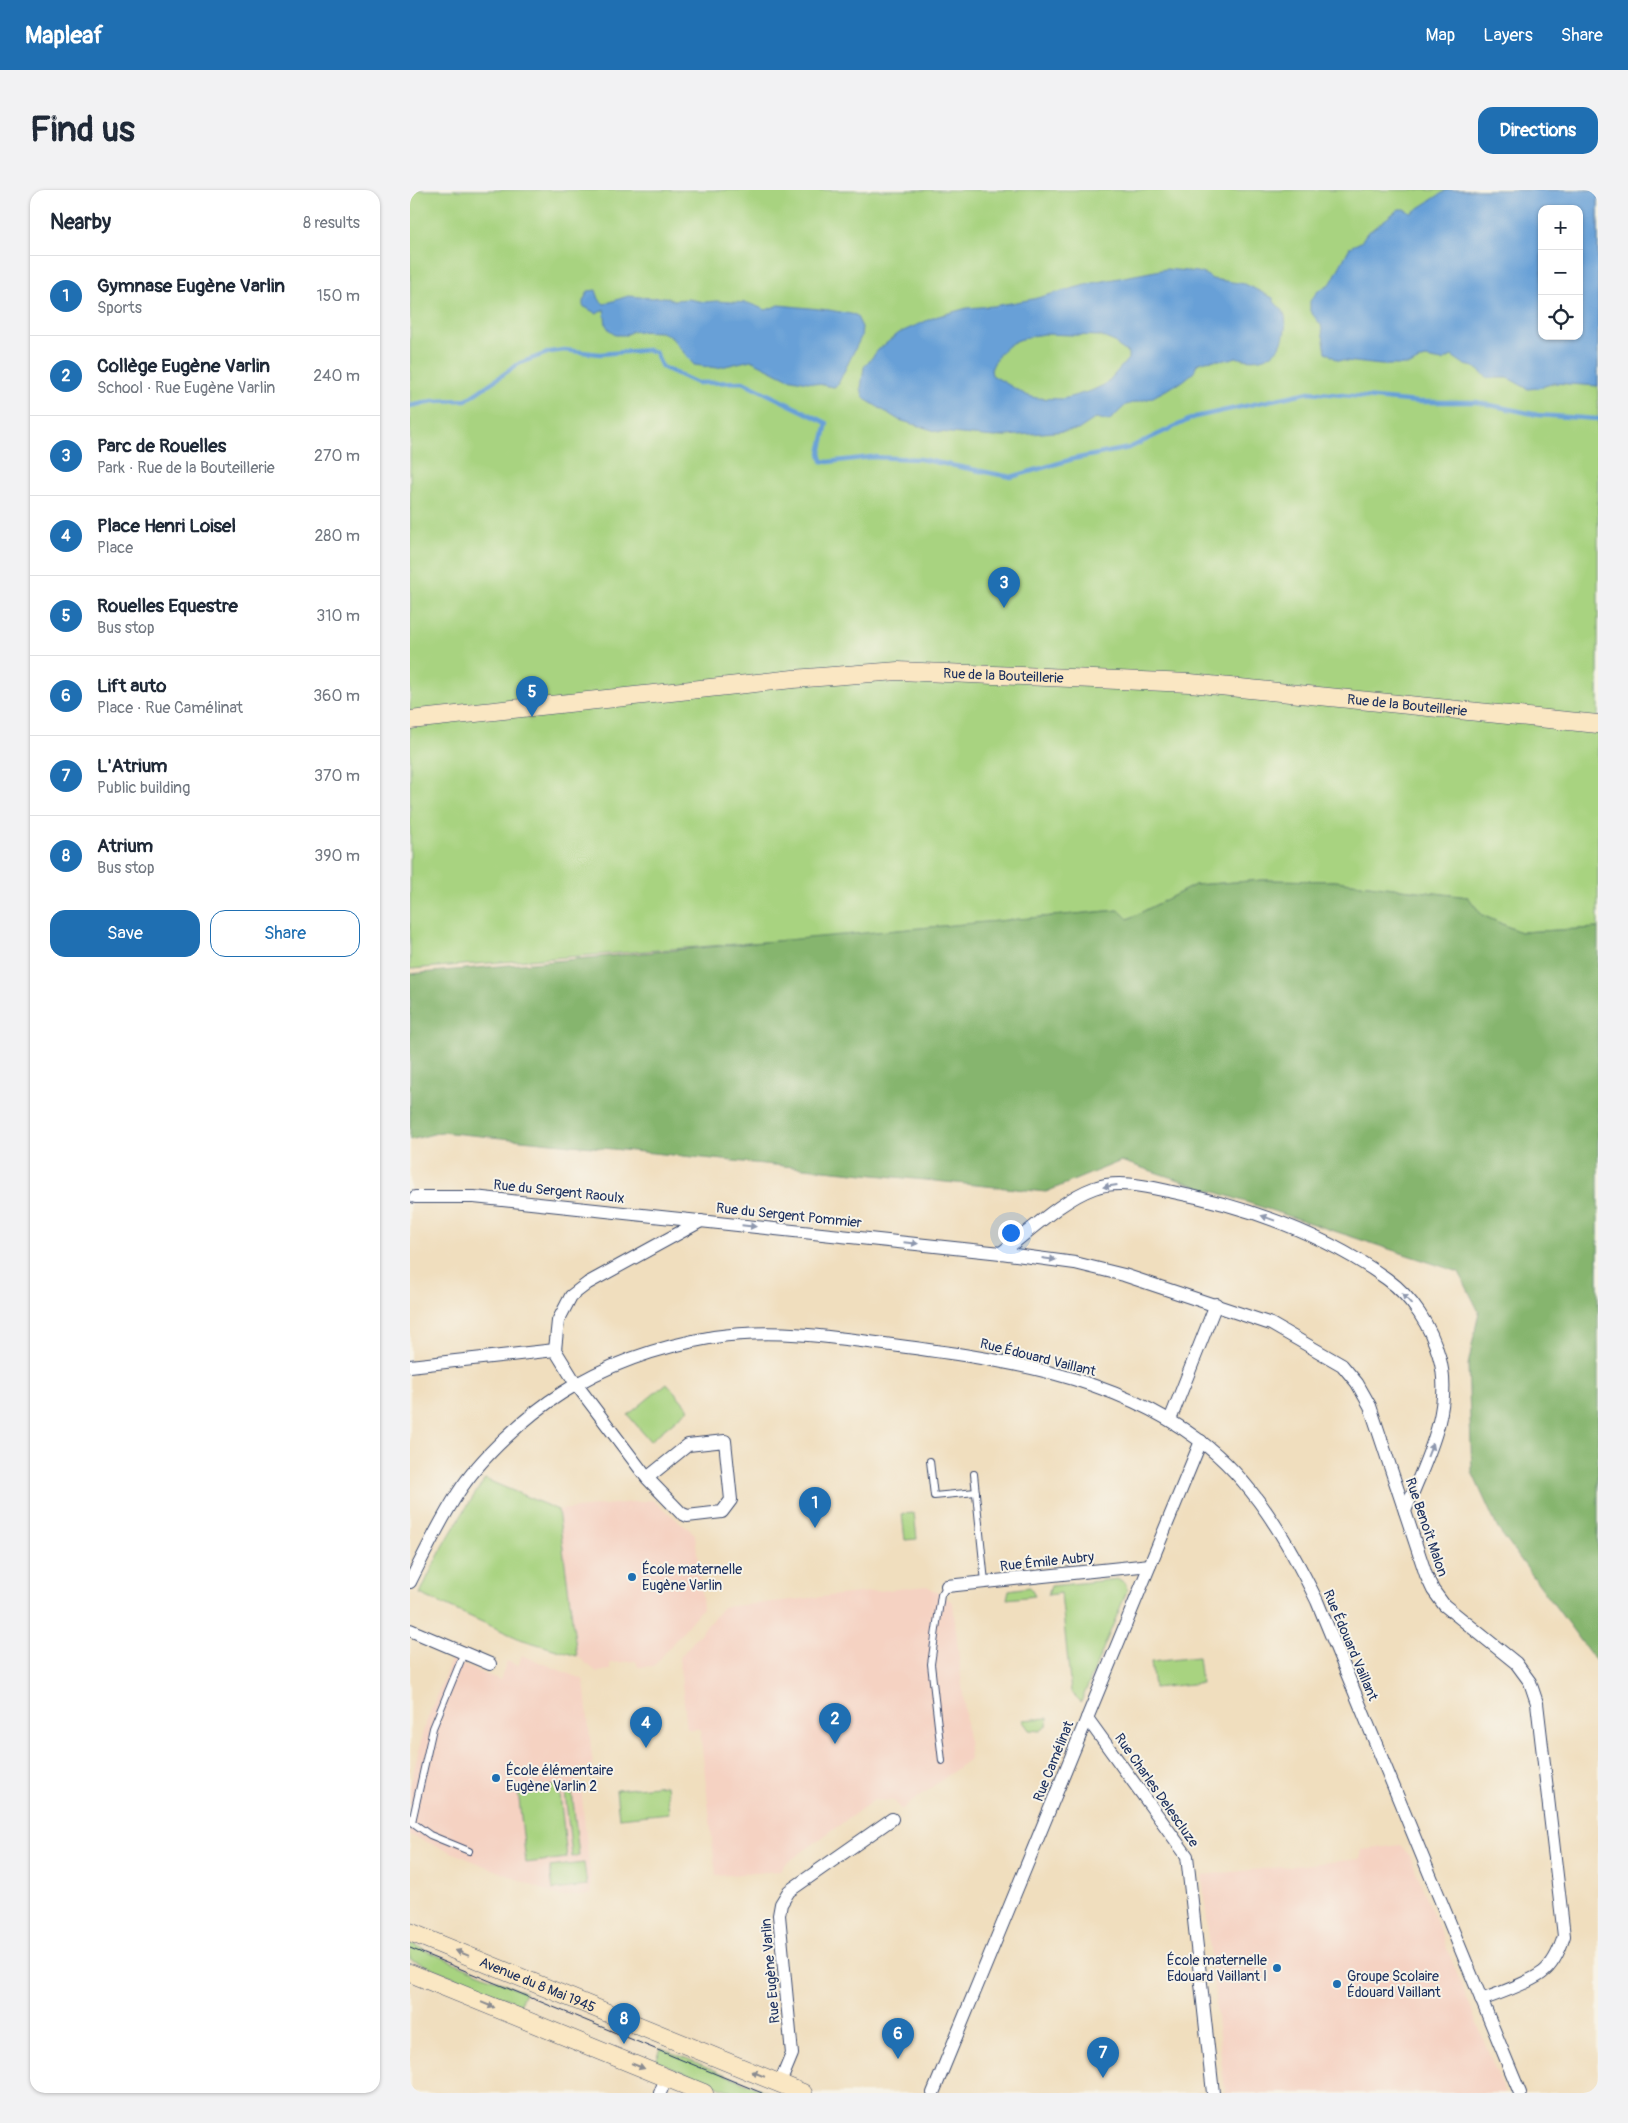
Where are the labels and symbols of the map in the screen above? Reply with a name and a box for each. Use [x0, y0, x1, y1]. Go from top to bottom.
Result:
pin: 3 [988, 567, 1020, 608]
street label: Rue de la Bouteillerie [943, 665, 1064, 687]
pin: 5 [516, 676, 548, 717]
street label: Rue de la Bouteillerie [1346, 691, 1468, 720]
street label: Rue du Sergent Raoulx [493, 1176, 625, 1207]
one-way arrow [1101, 1182, 1117, 1190]
street label: Rue du Sergent Pommier [715, 1199, 863, 1232]
one-way arrow [1260, 1214, 1275, 1222]
your location [998, 1220, 1024, 1246]
one-way arrow [741, 1222, 757, 1230]
one-way arrow [903, 1239, 919, 1247]
one-way arrow [1042, 1255, 1058, 1263]
one-way arrow [1401, 1293, 1413, 1305]
street label: Rue Édouard Vaillant [978, 1334, 1098, 1380]
one-way arrow [1426, 1442, 1434, 1457]
street label: Rue Benoît Malon [1402, 1476, 1451, 1579]
pin: 1 [799, 1487, 831, 1528]
street label: Rue Émile Aubry [999, 1547, 1095, 1575]
place label: École maternelle Eugène Varlin [642, 1560, 742, 1594]
marker: École maternelle Eugène Varlin [626, 1571, 638, 1583]
street label: Rue Édouard Vaillant [1320, 1587, 1383, 1704]
pin: 2 [819, 1703, 851, 1744]
pin: 4 [630, 1707, 662, 1748]
street label: Rue Camélinat [1030, 1718, 1077, 1804]
street label: Rue Charles Delescluze [1111, 1730, 1202, 1851]
place label: École élémentaire Eugène Varlin 2 [506, 1761, 613, 1795]
marker: École élémentaire Eugène Varlin 2 [490, 1772, 502, 1784]
street label: Rue Eugène Varlin [757, 1918, 784, 2024]
one-way arrow [454, 1949, 469, 1957]
place label: École maternelle Edouard Vaillant I [1167, 1951, 1267, 1985]
street label: Avenue du 8 Mai 1945 [477, 1953, 598, 2016]
marker: École maternelle Edouard Vaillant I [1271, 1962, 1283, 1974]
place label: Groupe Scolaire Édouard Vaillant [1347, 1968, 1441, 2001]
marker: Groupe Scolaire Édouard Vaillant [1331, 1978, 1343, 1990]
one-way arrow [480, 2001, 495, 2009]
pin: 8 [608, 2003, 640, 2044]
pin: 6 [882, 2018, 914, 2059]
pin: 7 [1087, 2037, 1119, 2078]
one-way arrow [631, 2063, 645, 2071]
one-way arrow [751, 2070, 765, 2078]

